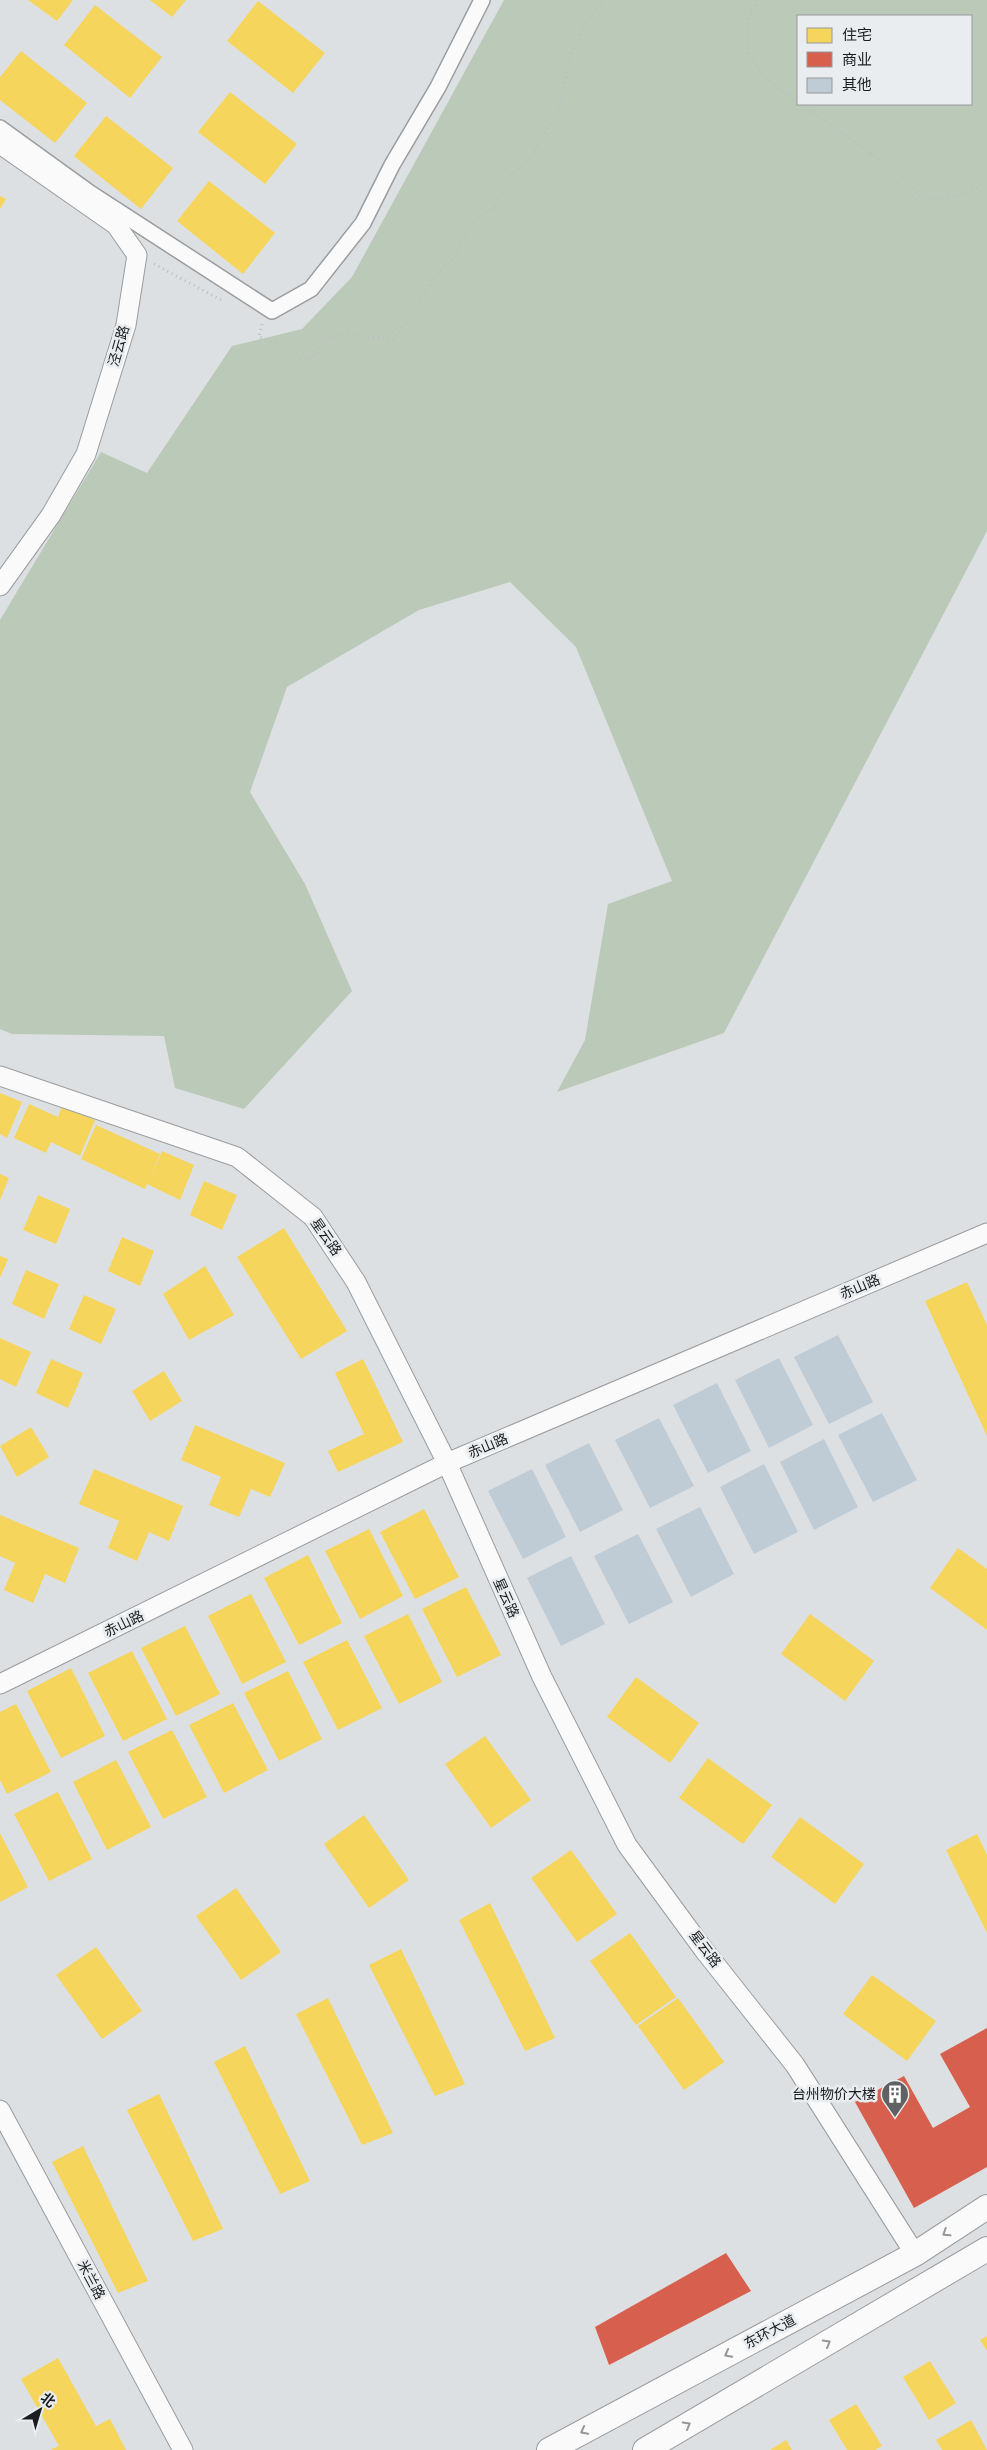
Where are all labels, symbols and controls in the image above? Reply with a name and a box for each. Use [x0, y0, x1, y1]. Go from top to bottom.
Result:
legend [797, 15, 972, 105]
text: 住宅 [842, 26, 872, 44]
text: 商业 [842, 51, 872, 69]
text: 其他 [842, 76, 872, 94]
street label: 泾云路 [105, 323, 133, 369]
street label: 星云路 [307, 1215, 345, 1259]
street label: 赤山路 [837, 1271, 883, 1303]
street label: 赤山路 [465, 1430, 511, 1462]
street label: 星云路 [490, 1575, 522, 1621]
street label: 赤山路 [101, 1607, 147, 1641]
street label: 星云路 [686, 1927, 724, 1971]
building icon: 台州物价大楼 [880, 2079, 910, 2118]
place label: 台州物价大楼 [792, 2086, 876, 2103]
one-way arrow [943, 2227, 952, 2237]
street label: 米兰路 [74, 2257, 108, 2303]
street label: 东环大道 [741, 2311, 799, 2353]
one-way arrow [822, 2339, 831, 2349]
one-way arrow [724, 2348, 733, 2358]
north arrow [15, 2385, 65, 2435]
text: 北 [37, 2389, 58, 2411]
one-way arrow [682, 2422, 691, 2432]
one-way arrow [581, 2425, 590, 2435]

